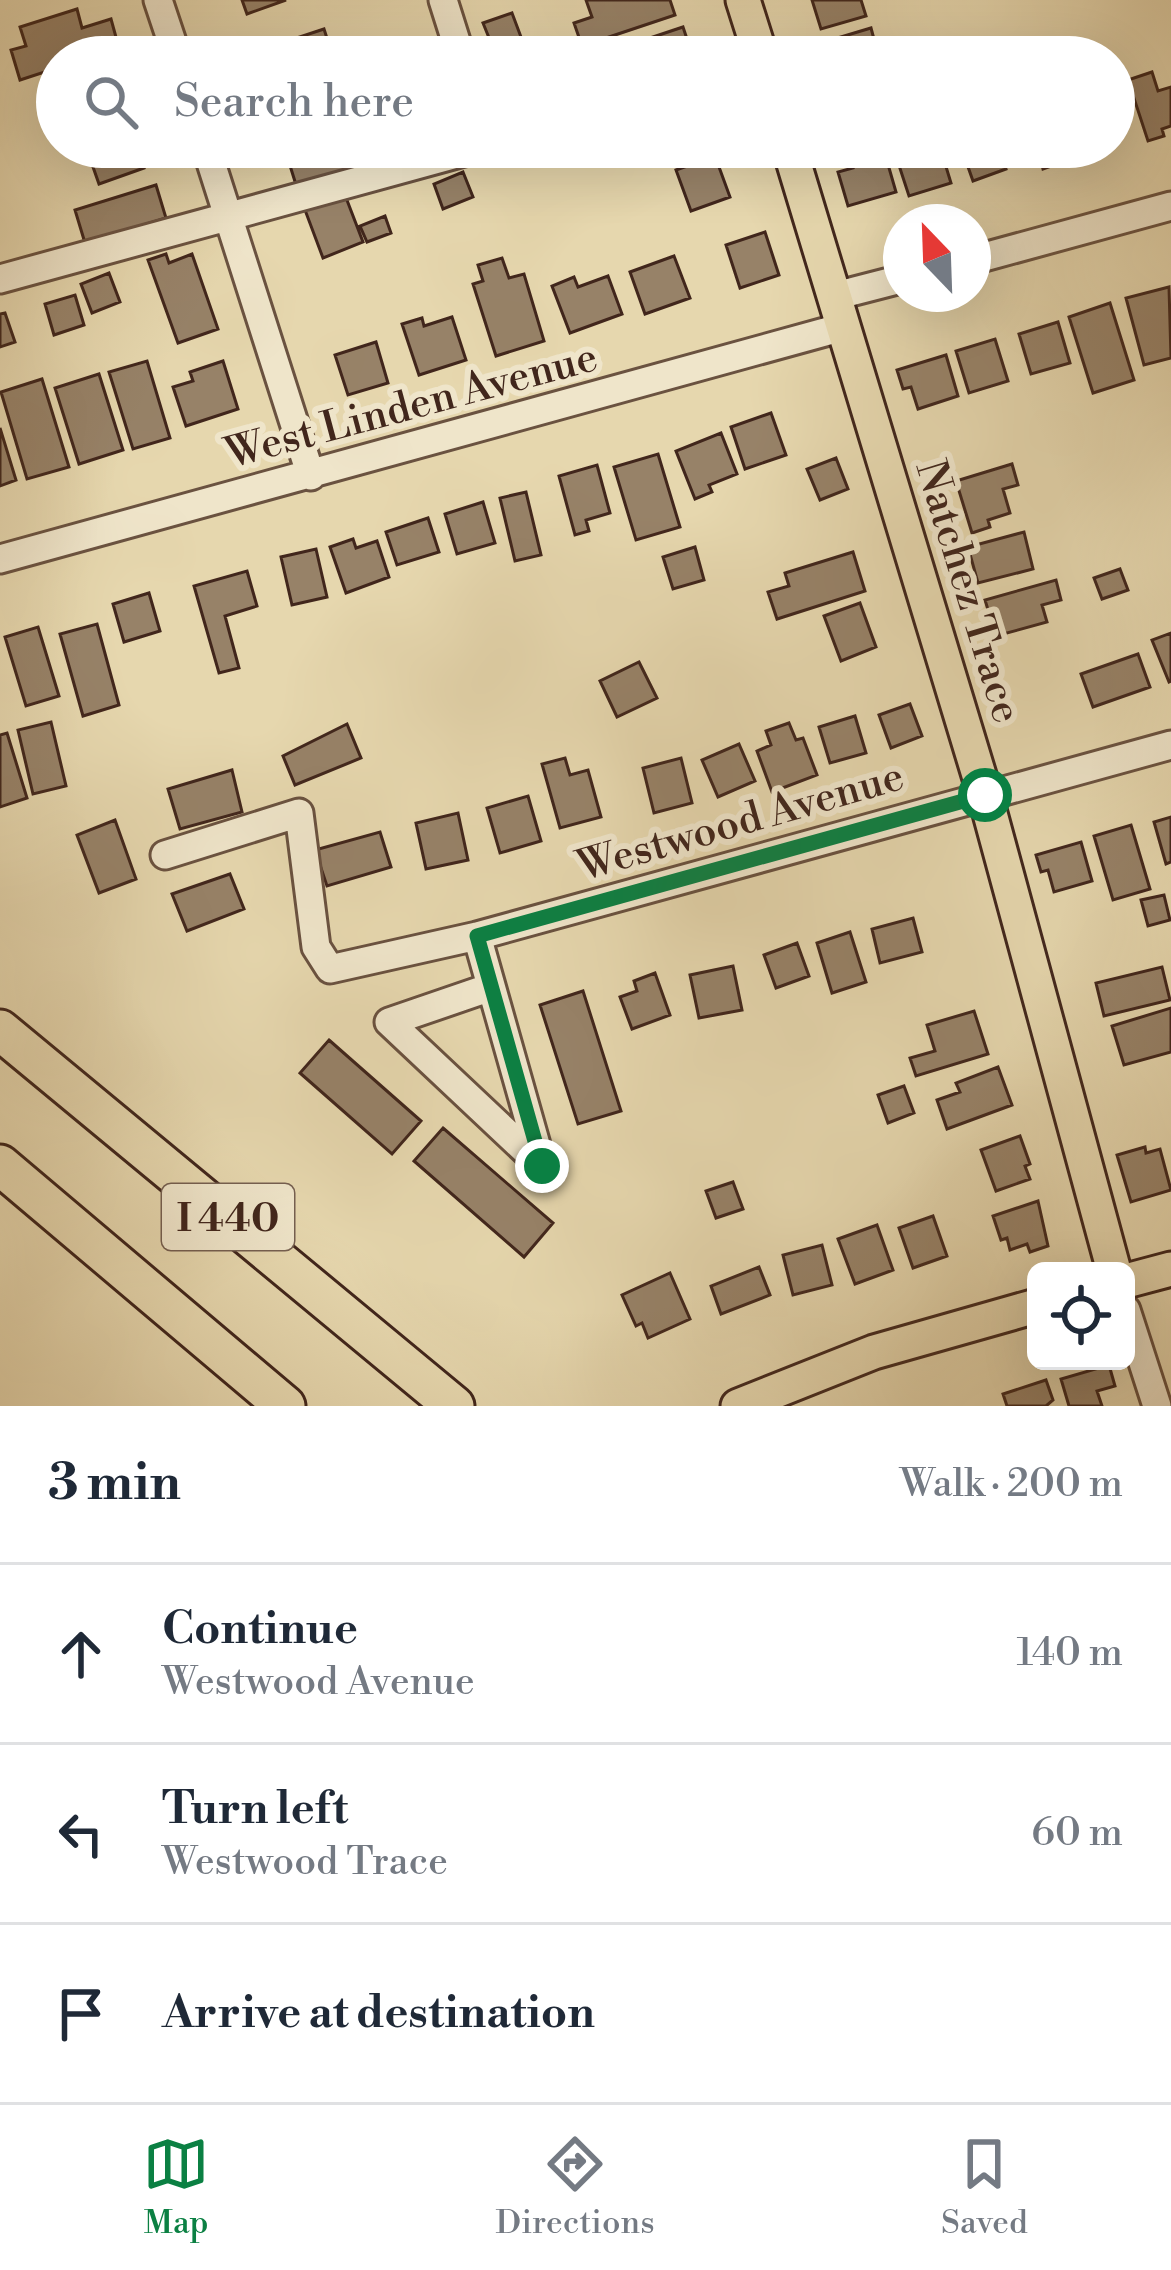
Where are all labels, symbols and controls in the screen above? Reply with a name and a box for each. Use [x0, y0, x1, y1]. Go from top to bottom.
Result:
search box [36, 36, 1135, 168]
icon: search [78, 69, 144, 135]
text: Search here [174, 74, 414, 131]
north arrow [883, 204, 991, 312]
street label: West Linden Avenue [218, 331, 603, 482]
street label: Natchez Trace [903, 454, 1033, 729]
street label: Westwood Avenue [570, 751, 910, 895]
route start [958, 768, 1012, 822]
route end [515, 1139, 569, 1193]
road number: I 440 [162, 1184, 294, 1250]
map controls [1027, 1262, 1135, 1370]
button: locate [1027, 1262, 1135, 1370]
text: 3 min [48, 1452, 181, 1516]
text: Walk · 200 m [900, 1460, 1123, 1509]
text: Continue [162, 1601, 358, 1658]
icon: ahead [48, 1621, 114, 1687]
text: 140 m [1016, 1629, 1123, 1678]
text: Westwood Avenue [162, 1658, 475, 1707]
text: Turn left [162, 1781, 348, 1838]
icon: left [48, 1801, 114, 1867]
text: 60 m [1031, 1809, 1123, 1858]
text: Westwood Trace [162, 1838, 448, 1887]
icon: arrive [48, 1981, 114, 2047]
text: Arrive at destination [162, 1985, 595, 2042]
tab: Map [143, 2131, 209, 2244]
tab: Directions [496, 2131, 655, 2244]
tab: Saved [941, 2131, 1028, 2244]

